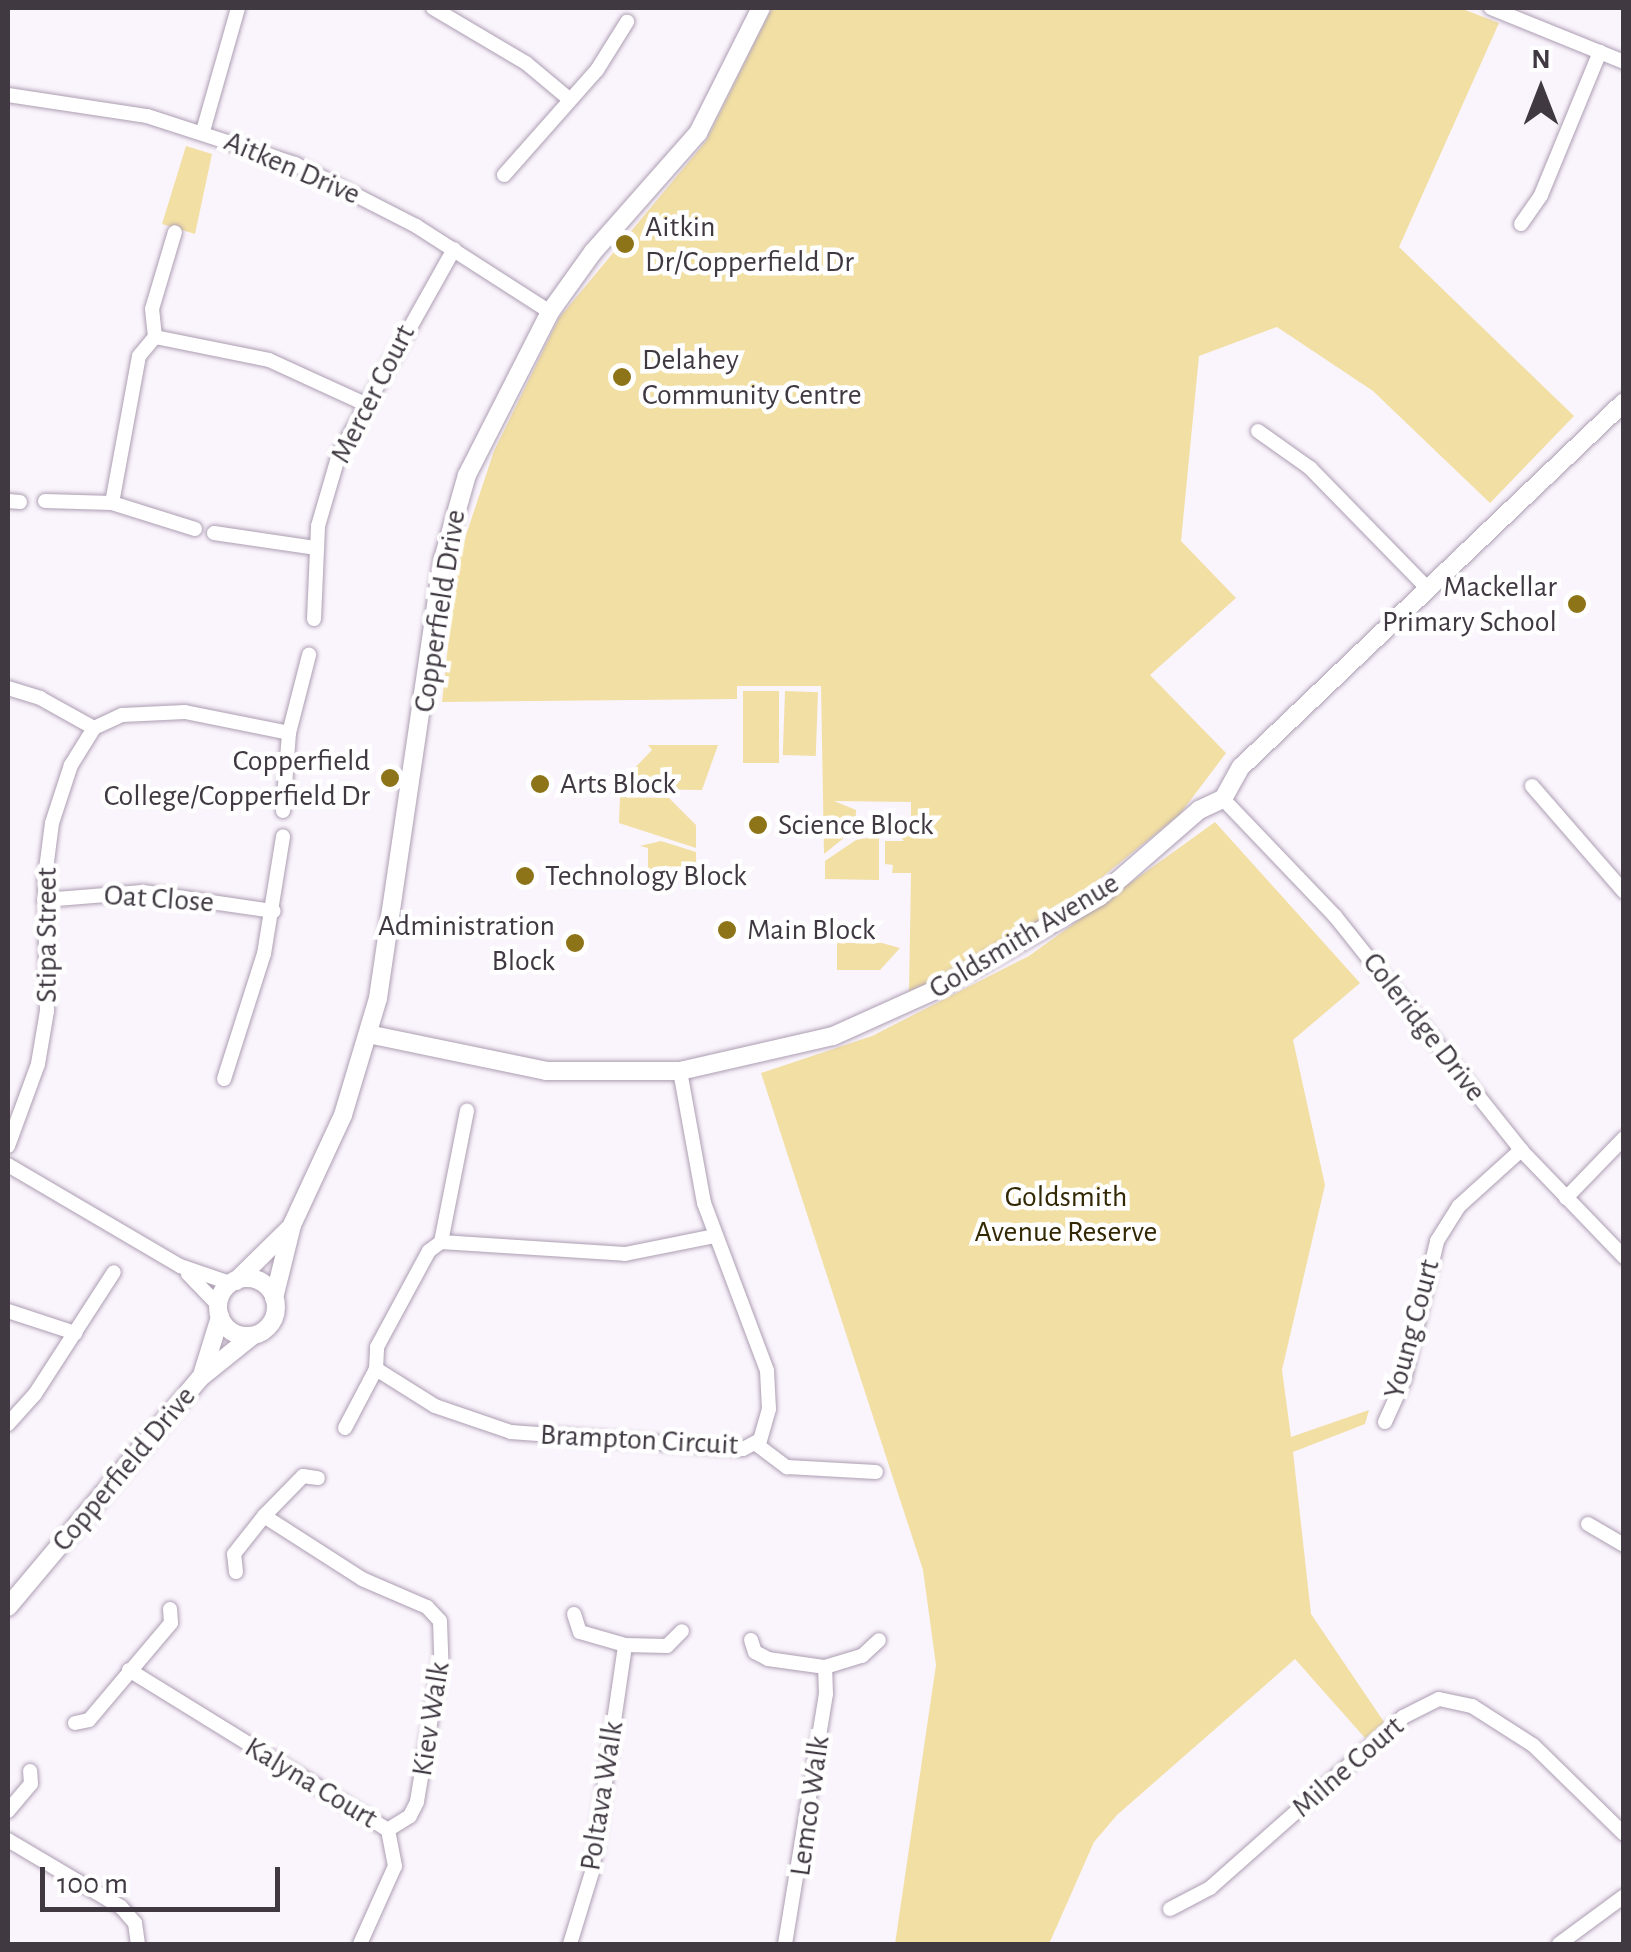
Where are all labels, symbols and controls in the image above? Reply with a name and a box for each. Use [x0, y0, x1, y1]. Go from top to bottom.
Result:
north arrow [1491, 40, 1591, 140]
text: N [1531, 46, 1551, 74]
street label: Aitken Drive [219, 123, 365, 213]
place label: Aitkin Dr/Copperfield Dr [645, 209, 854, 280]
marker: Aitkin Dr/Copperfield Dr [614, 233, 636, 255]
street label: Mercer Court [323, 319, 423, 469]
place label: Delahey Community Centre [642, 342, 862, 412]
marker: Delahey Community Centre [611, 366, 633, 388]
street label: Copperfield Drive [406, 507, 474, 715]
place label: Mackellar Primary School [1382, 569, 1557, 640]
marker: Mackellar Primary School [1566, 593, 1588, 615]
place label: Copperfield College/Copperfield Dr [104, 743, 370, 814]
place label: Arts Block [560, 766, 676, 802]
marker: Copperfield College/Copperfield Dr [379, 767, 401, 789]
marker: Arts Block [529, 773, 551, 795]
place label: Science Block [778, 807, 933, 843]
marker: Science Block [747, 814, 769, 836]
place label: Technology Block [545, 858, 747, 894]
marker: Technology Block [514, 865, 536, 887]
street label: Goldsmith Avenue [923, 865, 1125, 1007]
street label: Stipa Street [29, 867, 65, 1003]
street label: Oat Close [103, 877, 215, 921]
place label: Administration Block [378, 908, 555, 978]
place label: Main Block [747, 912, 875, 948]
marker: Main Block [716, 919, 738, 941]
marker: Administration Block [564, 932, 586, 954]
street label: Coleridge Drive [1355, 945, 1493, 1109]
park label: Goldsmith Avenue Reserve [975, 1179, 1157, 1250]
street label: Young Court [1376, 1255, 1448, 1403]
street label: Copperfield Drive [44, 1379, 204, 1559]
street label: Brampton Circuit [539, 1417, 739, 1463]
street label: Kiev Walk [404, 1659, 458, 1779]
street label: Milne Court [1285, 1709, 1411, 1825]
street label: Poltava Walk [572, 1719, 632, 1873]
street label: Kalyna Court [238, 1729, 384, 1837]
street label: Lemco Walk [782, 1734, 838, 1878]
scale bar [45, 1847, 285, 1909]
text: 100 m [57, 1869, 128, 1899]

